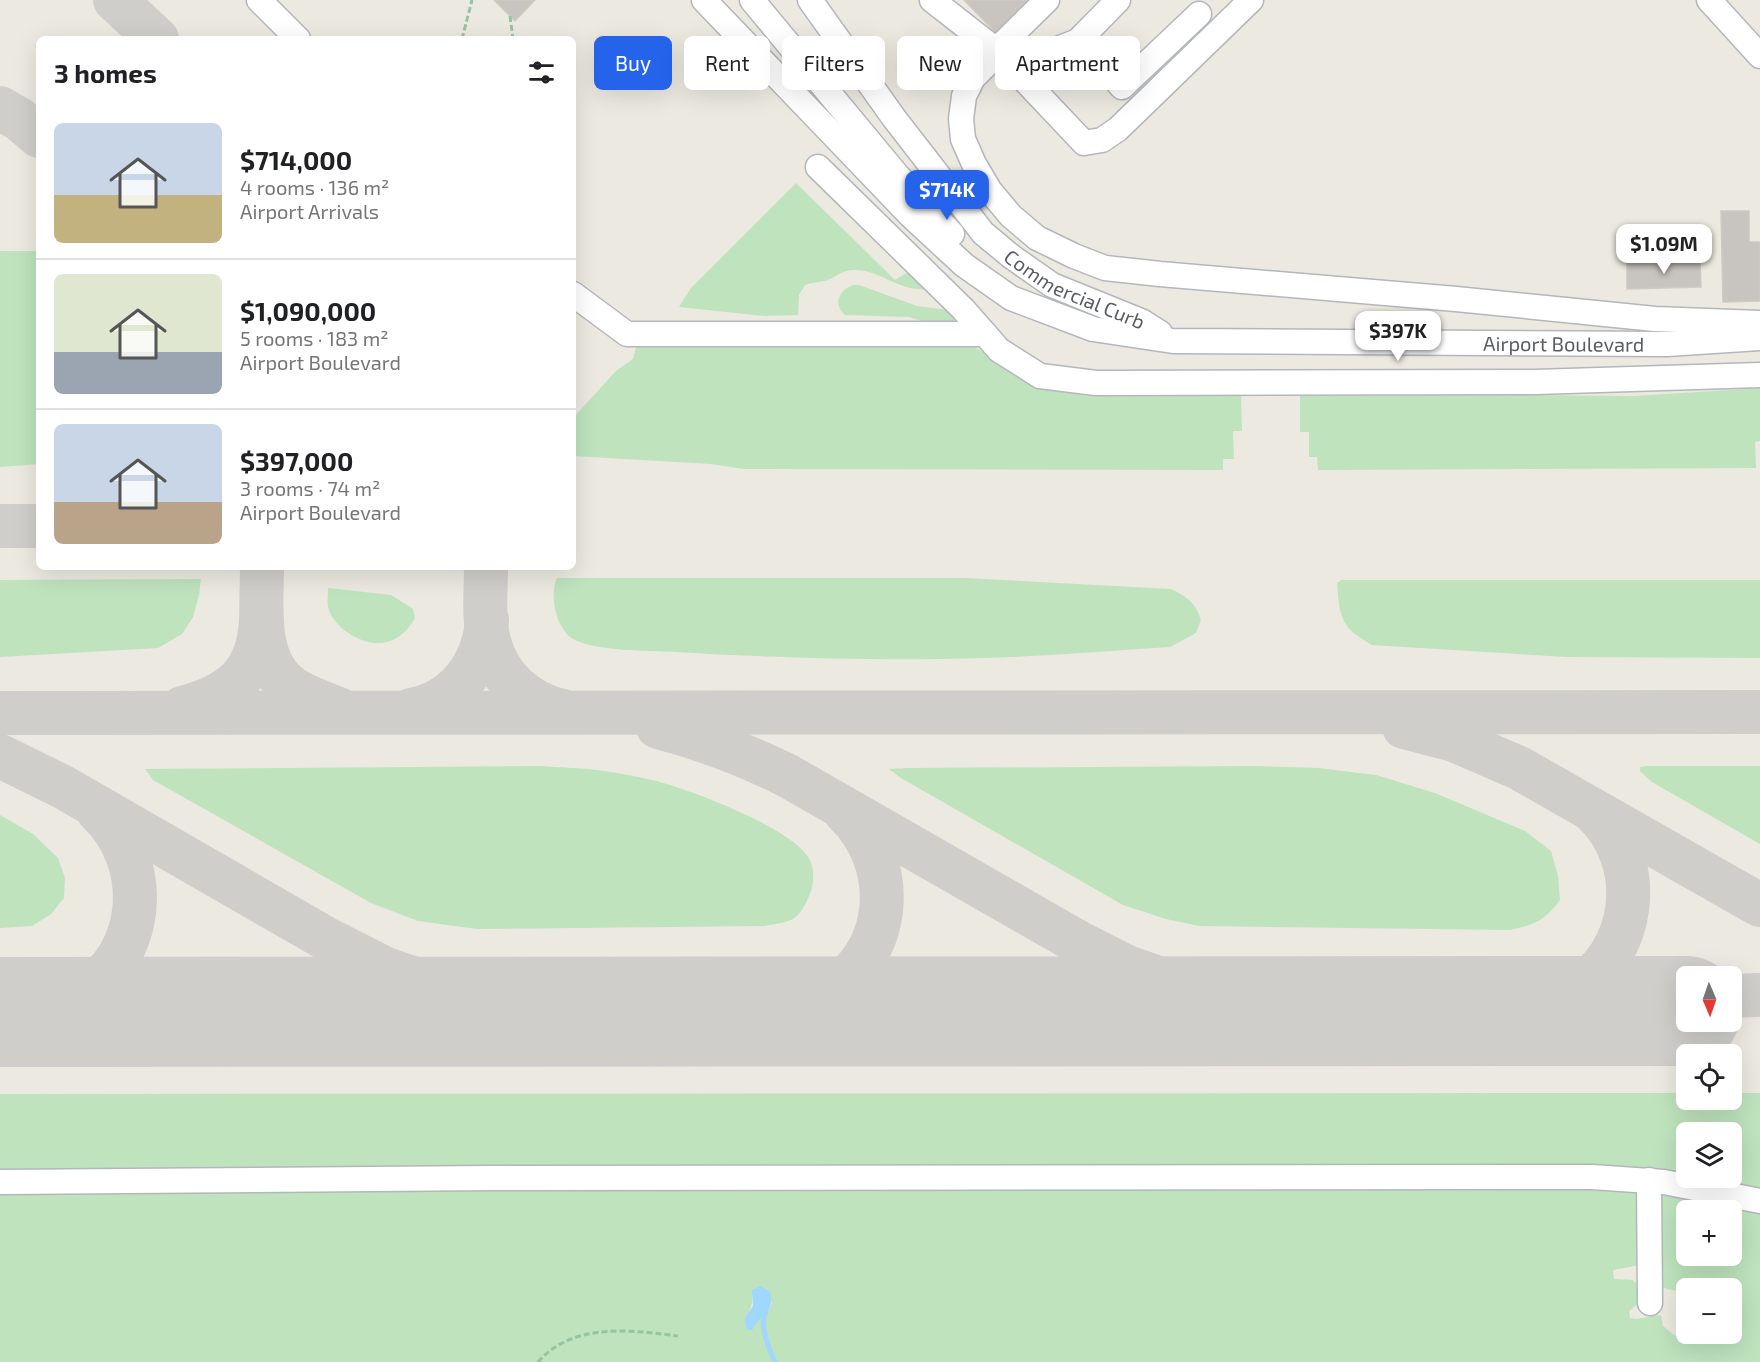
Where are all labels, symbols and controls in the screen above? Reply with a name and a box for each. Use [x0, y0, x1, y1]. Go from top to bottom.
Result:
chip: Buy [594, 36, 672, 90]
chip: Rent [684, 36, 770, 90]
chip: Filters [782, 36, 885, 90]
chip: New [897, 36, 983, 90]
chip: Apartment [995, 36, 1140, 90]
icon: filters [525, 56, 558, 89]
text: 3 homes [54, 57, 157, 88]
text: $714,000 [240, 144, 352, 175]
icon: home [102, 147, 174, 219]
pin: $714K [905, 170, 989, 221]
text: 4 rooms · 136 m² [240, 175, 389, 199]
text: $714K [919, 177, 975, 201]
text: Airport Arrivals [240, 199, 379, 223]
pin: $1.09M [1615, 224, 1713, 275]
text: $1.09M [1630, 231, 1698, 255]
street label: Commercial Curb [1000, 244, 1149, 333]
text: $1,090,000 [240, 295, 376, 326]
icon: home [102, 298, 174, 370]
pin: $397K [1356, 311, 1440, 362]
text: $397K [1369, 318, 1427, 342]
text: 5 rooms · 183 m² [240, 326, 388, 350]
street label: Airport Boulevard [1483, 331, 1644, 356]
text: Airport Boulevard [240, 350, 401, 374]
text: $397,000 [240, 445, 353, 476]
icon: home [102, 448, 174, 520]
text: 3 rooms · 74 m² [240, 476, 380, 500]
text: Airport Boulevard [240, 500, 401, 524]
north arrow [1676, 966, 1742, 1032]
map controls [1676, 966, 1742, 1344]
button: locate [1676, 1044, 1742, 1110]
button: layers [1676, 1122, 1742, 1188]
button: + [1676, 1200, 1742, 1266]
button: − [1676, 1278, 1742, 1344]

